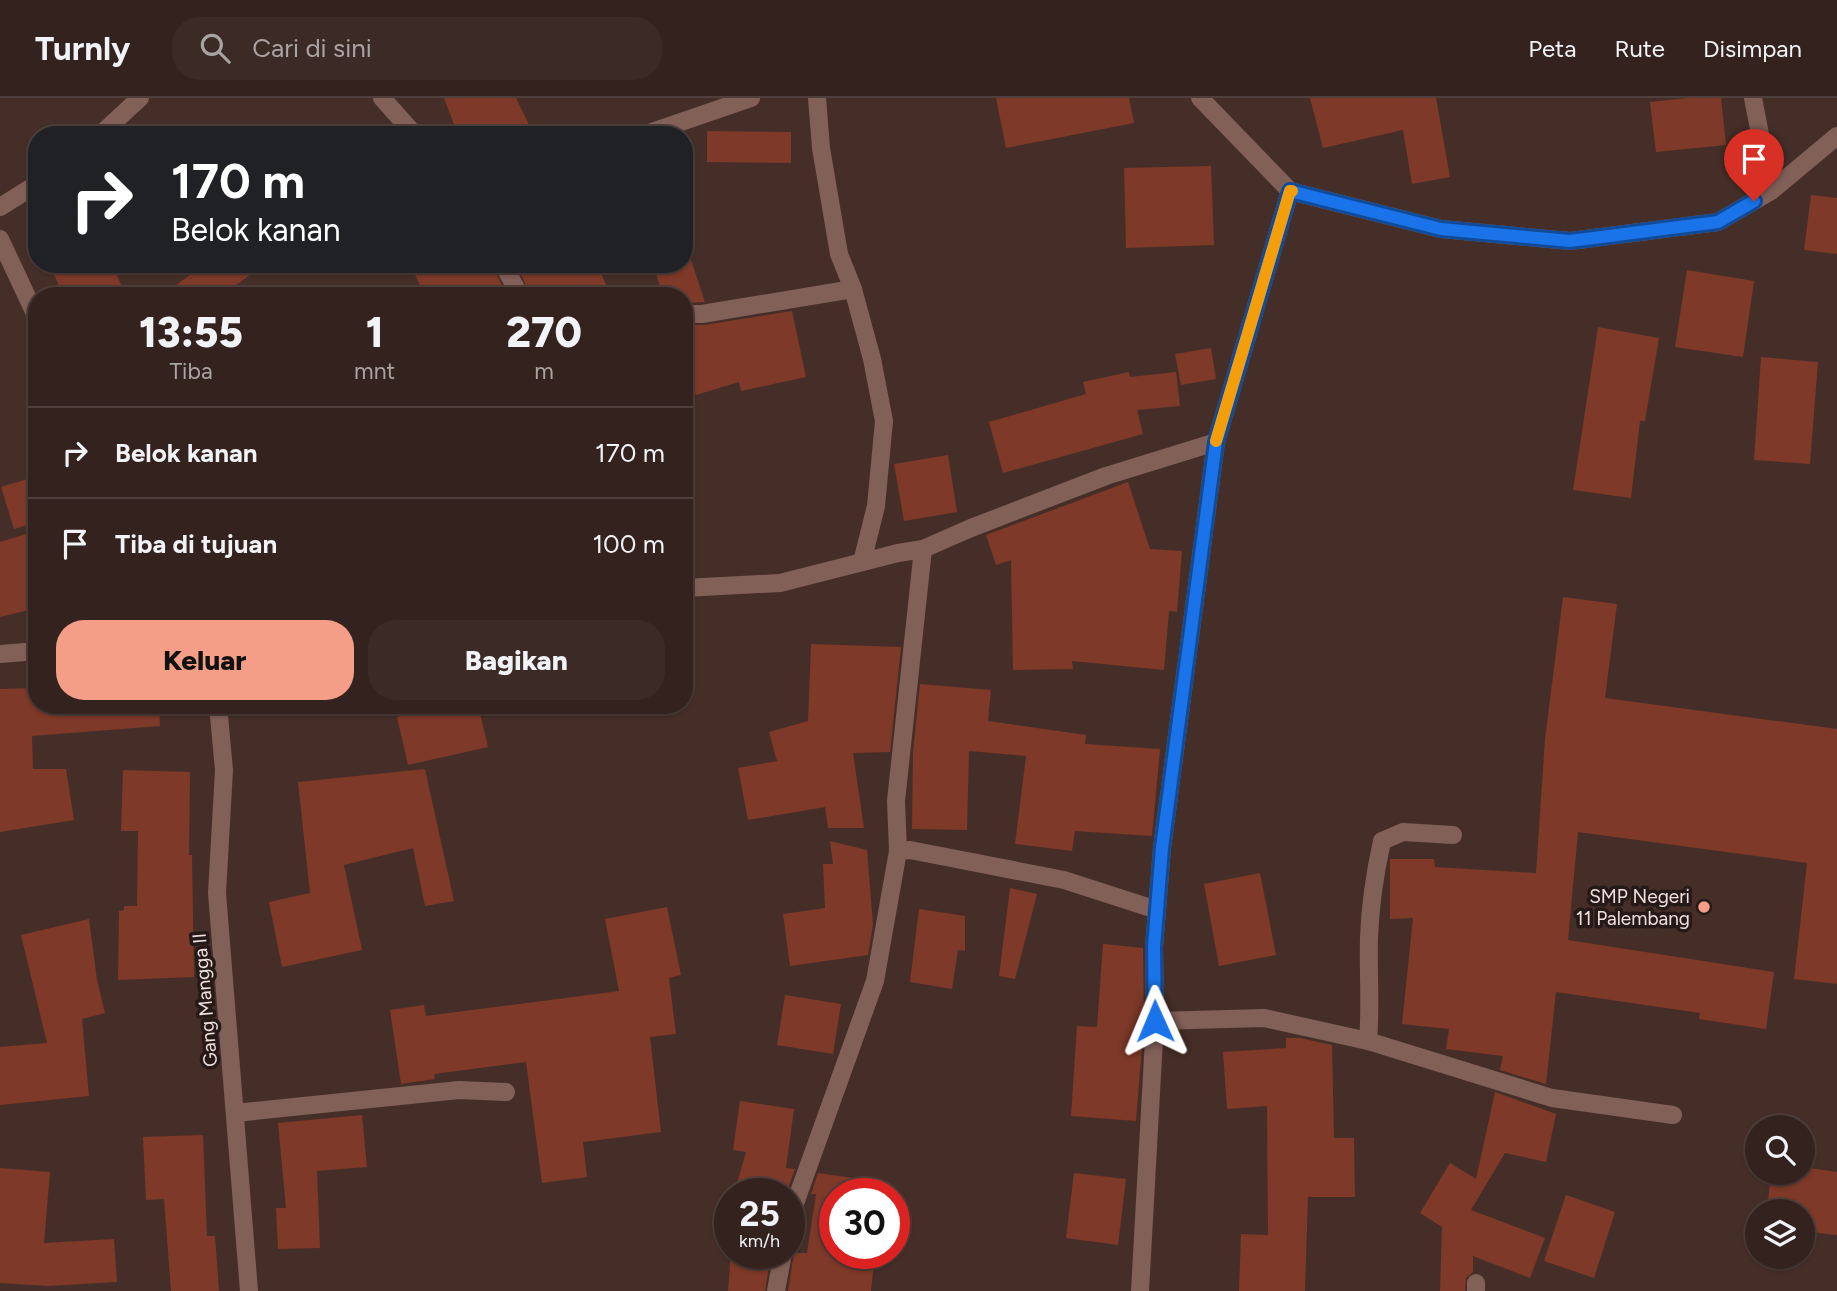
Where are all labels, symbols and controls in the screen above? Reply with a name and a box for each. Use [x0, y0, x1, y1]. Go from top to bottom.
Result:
search box [172, 17, 662, 80]
text: Turnly [35, 29, 130, 68]
icon: search [196, 29, 234, 67]
text: Cari di sini [252, 32, 372, 64]
text: Peta [1528, 34, 1576, 63]
text: Rute [1614, 34, 1665, 63]
text: Disimpan [1703, 34, 1802, 63]
pin [1724, 129, 1784, 201]
icon: arrive [1735, 140, 1773, 178]
text: 170 m [171, 151, 305, 210]
icon: right [56, 154, 147, 245]
text: Belok kanan [171, 211, 341, 249]
text: 13:55 [139, 307, 243, 358]
text: 1 [366, 307, 384, 358]
text: 270 [506, 307, 582, 358]
text: Tiba [169, 357, 213, 385]
text: mnt [354, 357, 395, 385]
text: m [534, 357, 554, 385]
icon: right [56, 434, 94, 472]
text: Belok kanan [115, 437, 258, 469]
text: 170 m [595, 437, 665, 469]
icon: arrive [56, 525, 94, 563]
text: Tiba di tujuan [115, 528, 277, 560]
text: 100 m [592, 528, 665, 560]
button: Keluar [56, 620, 354, 700]
button: Bagikan [368, 620, 665, 700]
place label: SMP Negeri 11 Palembang [1576, 885, 1690, 930]
marker: SMP Negeri 11 Palembang [1696, 899, 1712, 915]
street label: Gang Mangga II [188, 932, 222, 1068]
position arrow [1118, 984, 1192, 1058]
map controls [1745, 1115, 1815, 1269]
button: search [1745, 1115, 1815, 1185]
speed limit sign: 30 [819, 1178, 910, 1269]
text: 25 [739, 1193, 780, 1235]
button: layers [1745, 1199, 1815, 1269]
text: km/h [739, 1230, 780, 1252]

